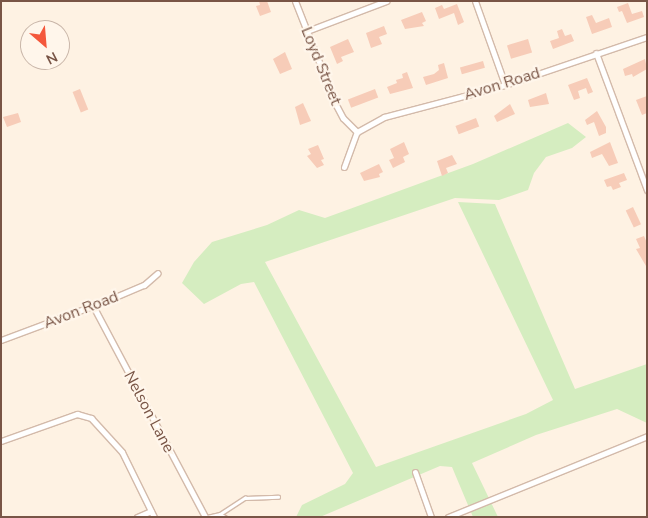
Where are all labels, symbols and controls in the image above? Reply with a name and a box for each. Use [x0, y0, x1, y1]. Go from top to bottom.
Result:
north arrow [20, 20, 70, 70]
street label: Loyd Street [297, 24, 345, 108]
text: N [43, 47, 61, 69]
street label: Avon Road [462, 63, 542, 105]
street label: Avon Road [41, 287, 121, 333]
street label: Nelson Lane [119, 368, 179, 456]

